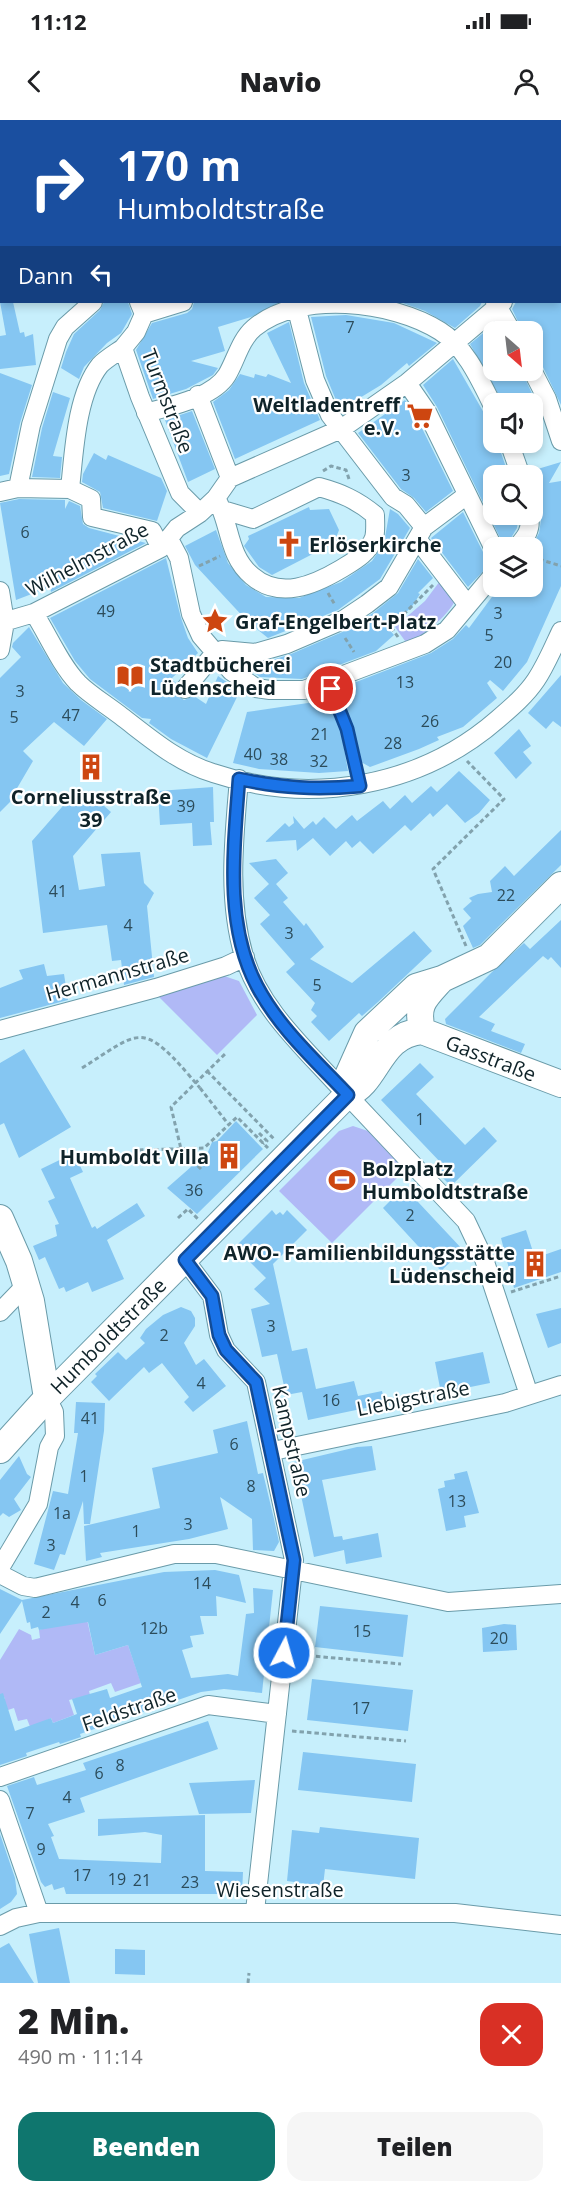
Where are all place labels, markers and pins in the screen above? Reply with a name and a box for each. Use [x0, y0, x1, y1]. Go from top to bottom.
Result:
place label: Weltladentreff e.V. [253, 391, 402, 441]
supermarket icon: Weltladentreff e.V. [405, 401, 435, 431]
church icon: Erlöserkirche [274, 529, 304, 559]
place label: Erlöserkirche [309, 531, 441, 558]
place icon: Graf-Engelbert-Platz [200, 606, 230, 636]
place label: Graf-Engelbert-Platz [235, 608, 436, 635]
place label: Stadtbücherei Lüdenscheid [150, 651, 291, 701]
library icon: Stadtbücherei Lüdenscheid [115, 661, 145, 691]
pin [305, 663, 356, 714]
building icon: Corneliusstraße 39 [76, 752, 106, 782]
place label: Corneliusstraße 39 [11, 783, 171, 833]
building icon: Humboldt Villa [214, 1141, 244, 1171]
place label: Humboldt Villa [60, 1143, 209, 1170]
place label: Bolzplatz Humboldtstraße [362, 1155, 528, 1205]
sports icon: Bolzplatz Humboldtstraße [327, 1165, 357, 1195]
place label: AWO- Familienbildungsstätte Lüdenscheid [223, 1239, 515, 1289]
building icon: AWO- Familienbildungsstätte Lüdenscheid [520, 1249, 550, 1279]

